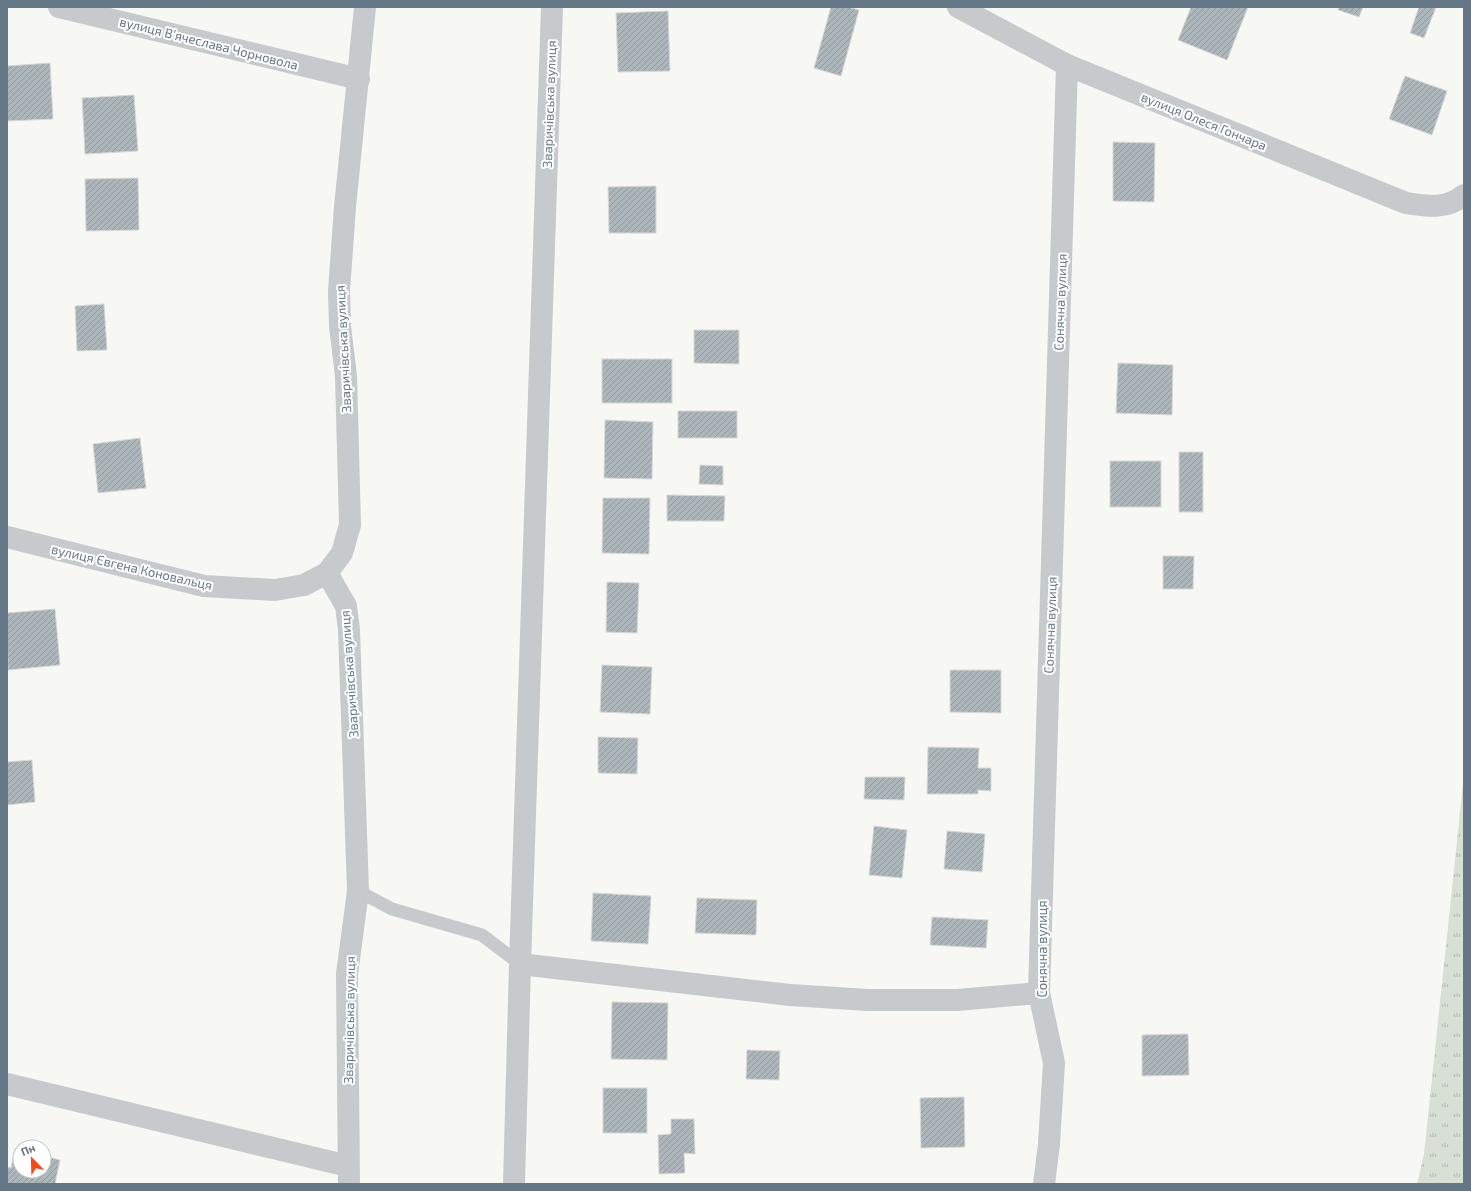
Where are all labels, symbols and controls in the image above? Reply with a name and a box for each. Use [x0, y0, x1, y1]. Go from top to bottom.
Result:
street label: вулиця Вʼячеслава Чорновола [118, 13, 300, 73]
street label: Зваричівська вулиця [539, 40, 559, 168]
street label: вулиця Олеся Гончара [1139, 88, 1269, 154]
street label: Сонячна вулиця [1050, 253, 1070, 351]
street label: Зваричівська вулиця [332, 285, 354, 413]
street label: вулиця Євгена Коновальця [50, 541, 214, 593]
street label: Сонячна вулиця [1040, 576, 1060, 674]
street label: Зваричівська вулиця [337, 610, 361, 738]
street label: Сонячна вулиця [1034, 900, 1050, 998]
street label: Зваричівська вулиця [340, 956, 358, 1084]
north arrow [12, 1139, 52, 1179]
text: Пн [19, 1141, 37, 1158]

